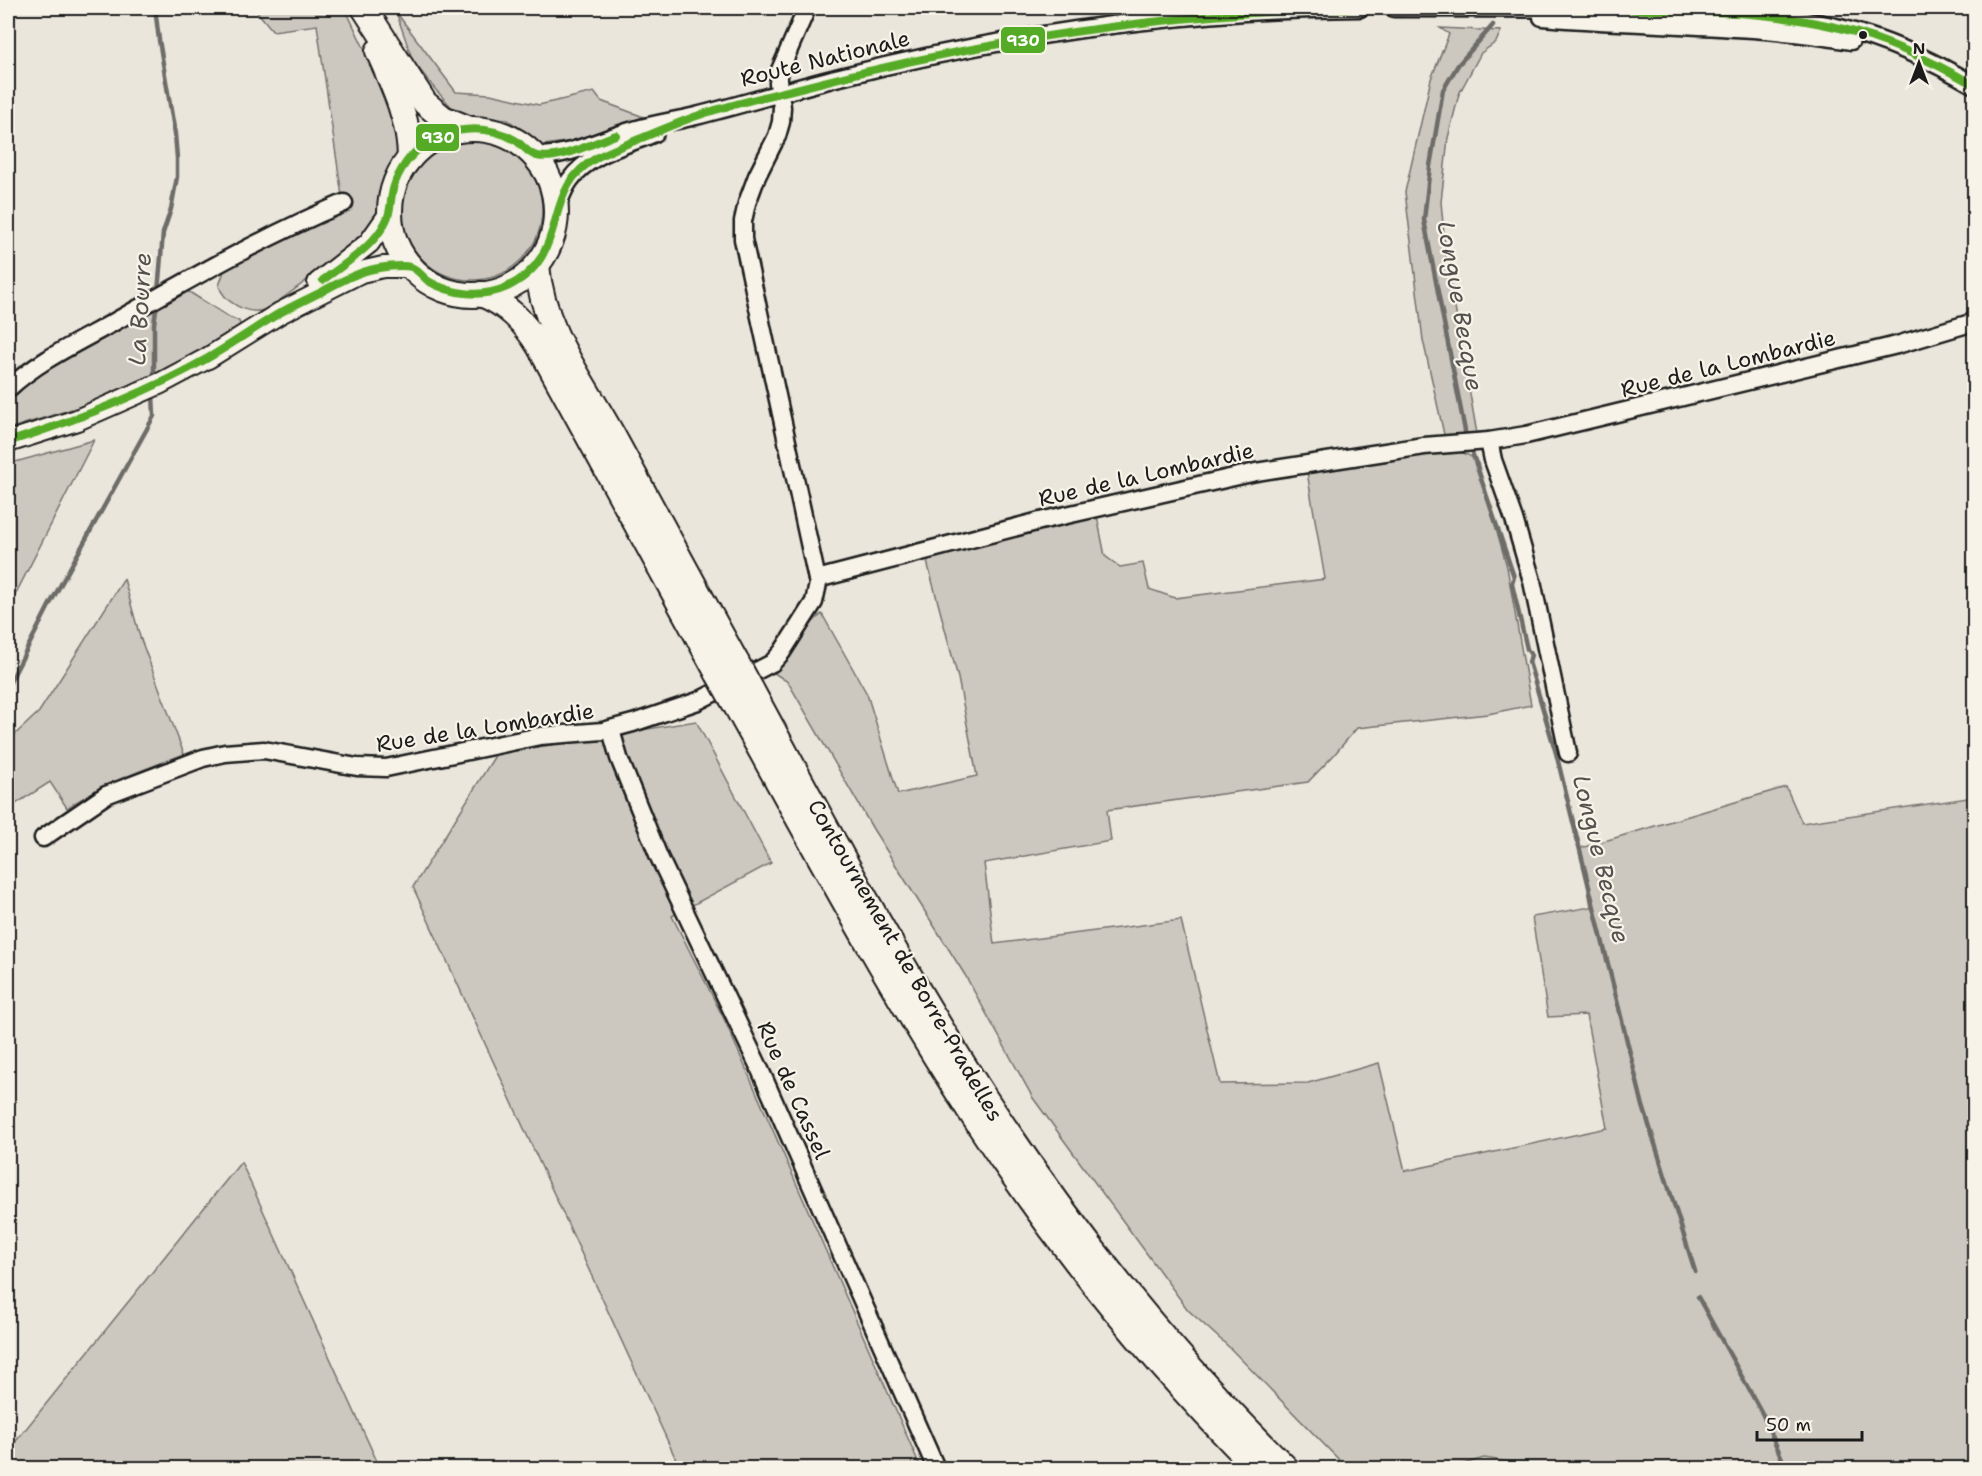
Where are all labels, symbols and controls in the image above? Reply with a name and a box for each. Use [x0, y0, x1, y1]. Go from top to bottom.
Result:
street label: Route Nationale [737, 23, 913, 94]
line badge: 930 [1000, 26, 1046, 54]
unlabelled marker [1857, 29, 1869, 41]
text: 930 [1006, 30, 1040, 51]
north arrow [1889, 33, 1949, 93]
text: N [1913, 38, 1925, 59]
line badge: 930 [415, 123, 460, 152]
text: 930 [421, 127, 455, 148]
water label: Longue Becque [1429, 218, 1491, 394]
water label: La Bourre [121, 252, 159, 366]
street label: Rue de la Lombardie [1618, 323, 1838, 404]
street label: Rue de la Lombardie [1036, 436, 1257, 513]
street label: Rue de la Lombardie [374, 696, 596, 759]
water label: Longue Becque [1565, 771, 1637, 947]
street label: Contournement de Borre-Pradelles [801, 794, 1010, 1127]
street label: Rue de Cassel [750, 1017, 837, 1164]
scale bar [1757, 1404, 1862, 1442]
text: 50 m [1766, 1413, 1811, 1437]

